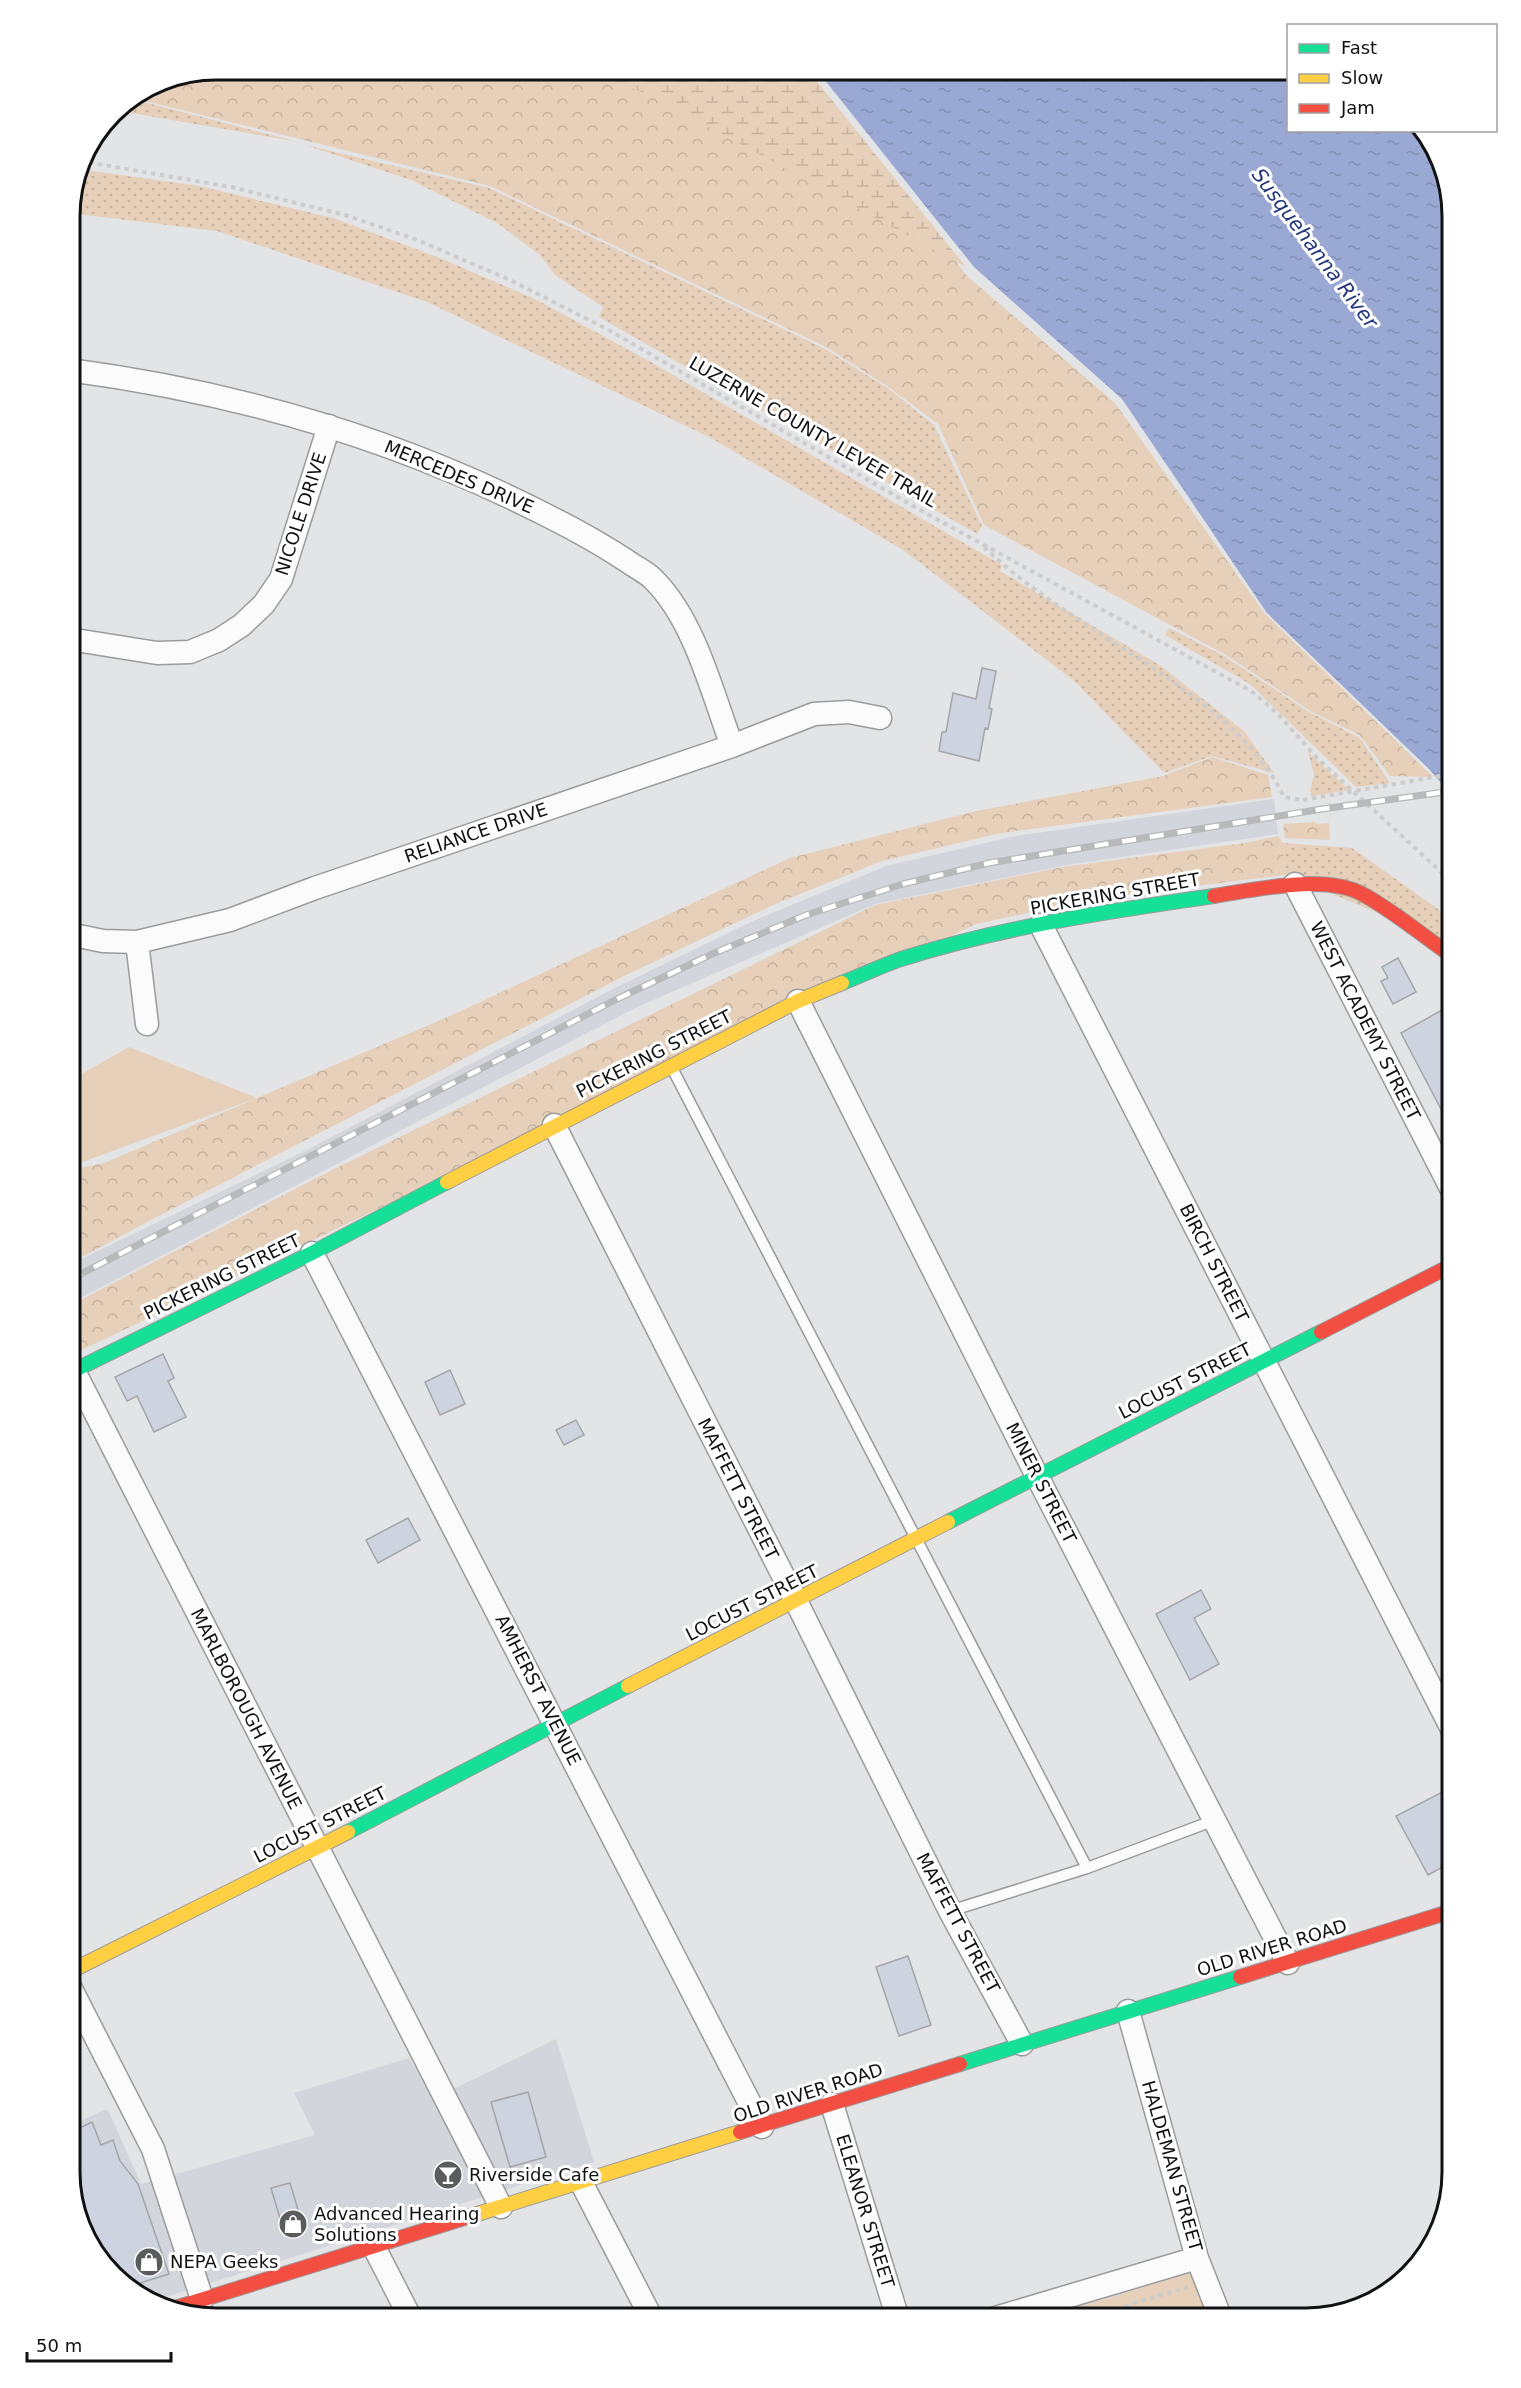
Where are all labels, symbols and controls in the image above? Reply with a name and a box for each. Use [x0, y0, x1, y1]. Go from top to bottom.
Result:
legend [1287, 24, 1497, 132]
text: Fast [1341, 37, 1377, 58]
text: Slow [1341, 67, 1383, 88]
text: Jam [1340, 97, 1375, 118]
water label: Susquehanna River [1247, 163, 1384, 334]
street label: LUZERNE COUNTY LEVEE TRAIL [686, 352, 941, 511]
street label: MERCEDES DRIVE [381, 436, 537, 518]
street label: NICOLE DRIVE [271, 450, 330, 578]
street label: RELIANCE DRIVE [401, 798, 550, 867]
street label: PICKERING STREET [1029, 868, 1202, 919]
street label: WEST ACADEMY STREET [1306, 918, 1425, 1125]
street label: PICKERING STREET [573, 1005, 736, 1102]
street label: BIRCH STREET [1176, 1200, 1254, 1326]
street label: PICKERING STREET [140, 1229, 304, 1324]
street label: LOCUST STREET [1115, 1338, 1256, 1423]
street label: MAFFETT STREET [694, 1415, 784, 1564]
street label: MINER STREET [1002, 1419, 1081, 1547]
street label: LOCUST STREET [682, 1560, 823, 1645]
street label: MARLBOROUGH AVENUE [187, 1605, 306, 1813]
street label: AMHERST AVENUE [491, 1611, 586, 1769]
street label: LOCUST STREET [250, 1782, 391, 1867]
street label: MAFFETT STREET [913, 1849, 1005, 1997]
street label: OLD RIVER ROAD [1194, 1915, 1350, 1980]
street label: OLD RIVER ROAD [730, 2058, 885, 2127]
street label: HALDEMAN STREET [1138, 2078, 1207, 2255]
street label: ELEANOR STREET [832, 2131, 899, 2291]
bar icon: Riverside Cafe [432, 2159, 464, 2191]
place label: Riverside Cafe [469, 2164, 599, 2185]
place label: Advanced Hearing Solutions [314, 2203, 480, 2245]
shop icon: Advanced Hearing Solutions [277, 2208, 309, 2240]
shop icon: NEPA Geeks [133, 2246, 165, 2278]
place label: NEPA Geeks [170, 2251, 278, 2272]
scale bar [27, 2325, 171, 2363]
text: 50 m [36, 2335, 82, 2356]

